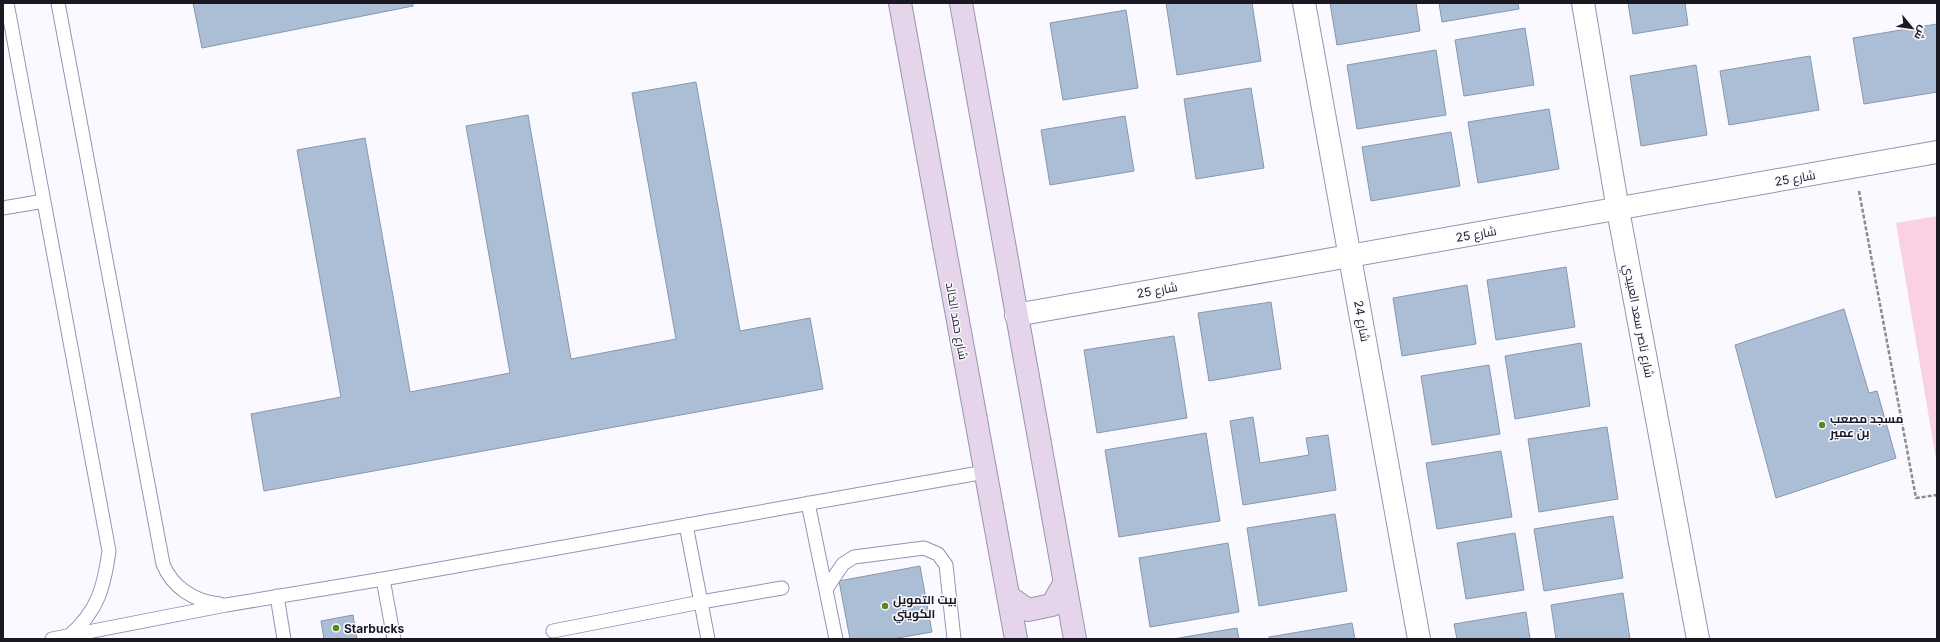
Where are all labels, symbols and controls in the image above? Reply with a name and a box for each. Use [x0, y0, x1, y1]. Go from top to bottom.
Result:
north arrow [1892, 8, 1932, 48]
text: ش [1911, 23, 1930, 42]
street label: شارع 25 [1773, 167, 1817, 190]
street label: شارع 25 [1454, 223, 1498, 246]
street label: شارع ناصر سعد العبيدي [1618, 263, 1657, 380]
street label: شارع 25 [1135, 279, 1179, 302]
street label: شارع حمد الخالد [942, 281, 971, 361]
street label: شارع 24 [1350, 299, 1373, 343]
place label: مسجد مصعب بن عمير [1829, 411, 1903, 441]
marker: مسجد مصعب بن عمير [1817, 420, 1827, 430]
place label: بيت التمويل الكويتي [893, 592, 957, 624]
marker: بيت التمويل الكويتي [880, 601, 890, 611]
place label: Starbucks [344, 621, 404, 636]
marker: Starbucks [331, 623, 341, 633]

